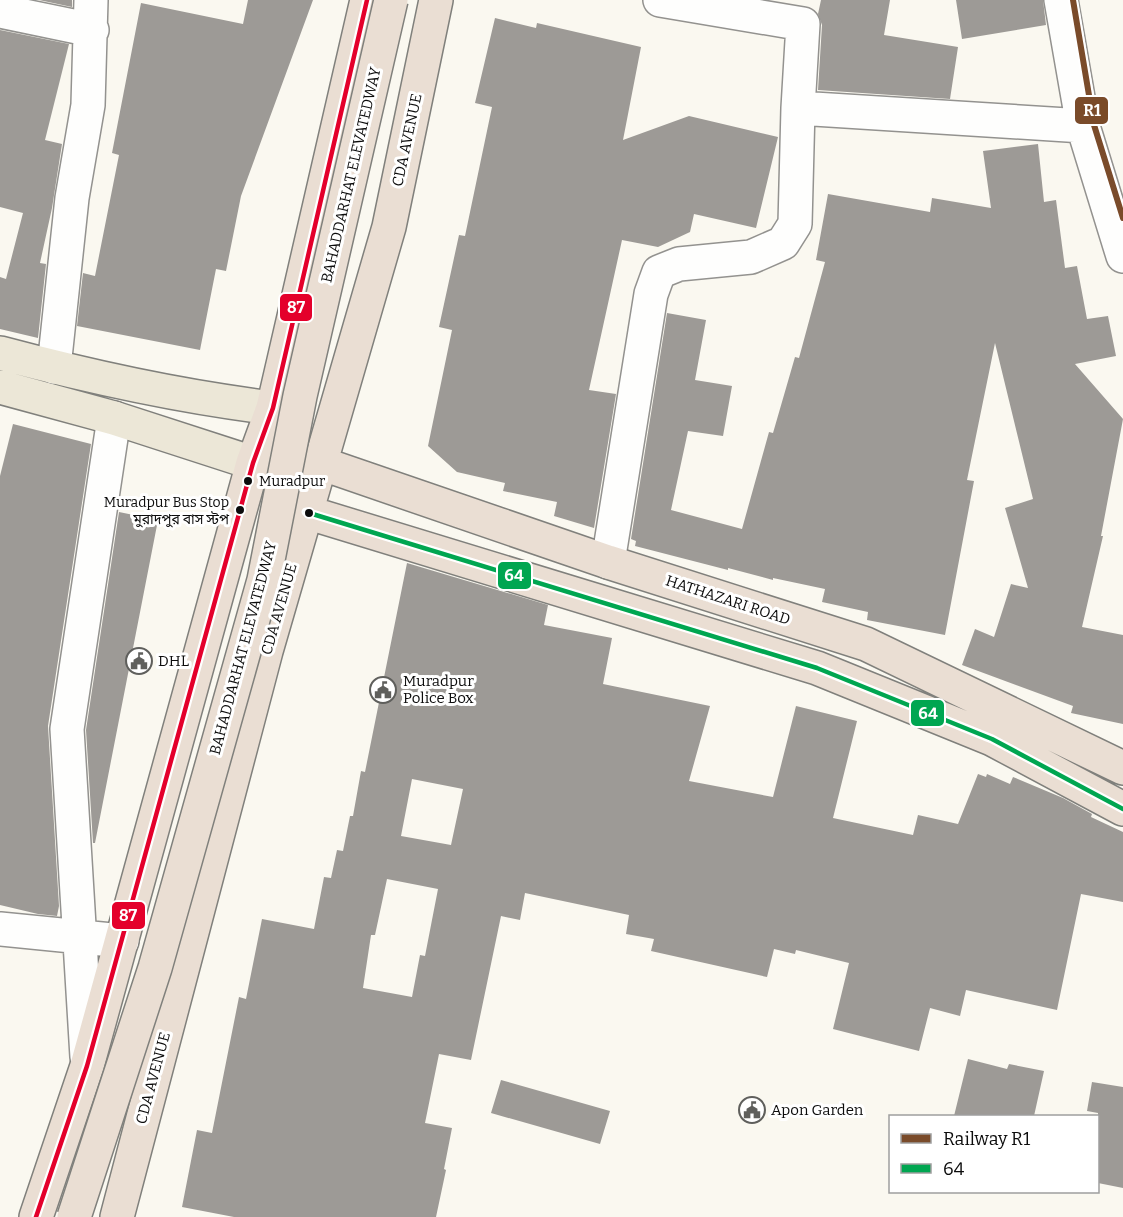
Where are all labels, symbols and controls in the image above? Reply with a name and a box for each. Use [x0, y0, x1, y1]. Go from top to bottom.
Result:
street label: BAHADDARHAT ELEVATEDWAY [317, 65, 385, 284]
street label: CDA AVENUE [388, 92, 426, 188]
line badge: R1 [1074, 96, 1109, 125]
text: R1 [1083, 101, 1101, 120]
line badge: 87 [279, 293, 313, 322]
text: 87 [287, 298, 306, 317]
place label: Muradpur [259, 473, 325, 490]
marker: Muradpur [242, 475, 254, 487]
place label: Muradpur Bus Stop মুরাদপুর বাস স্টপ [104, 494, 230, 528]
marker: Muradpur Bus Stop মুরাদপুর বাস স্টপ [234, 504, 246, 516]
unlabelled marker [303, 507, 315, 519]
street label: BAHADDARHAT ELEVATEDWAY [206, 539, 280, 757]
street label: CDA AVENUE [257, 561, 301, 657]
line badge: 64 [497, 561, 532, 590]
text: 64 [504, 566, 524, 585]
street label: HATHAZARI ROAD [663, 571, 793, 629]
public building icon: DHL [124, 646, 154, 676]
place label: DHL [158, 652, 189, 670]
place label: Muradpur Police Box [403, 672, 474, 707]
public building icon: Muradpur Police Box [368, 675, 398, 705]
line badge: 64 [910, 699, 945, 727]
text: 64 [918, 704, 938, 723]
line badge: 87 [111, 901, 146, 930]
text: 87 [119, 906, 138, 925]
street label: CDA AVENUE [132, 1030, 174, 1126]
public building icon: Apon Garden [737, 1095, 767, 1125]
place label: Apon Garden [771, 1101, 864, 1119]
legend [889, 1115, 1099, 1193]
text: Railway R1 [943, 1128, 1031, 1150]
text: 64 [943, 1158, 965, 1180]

